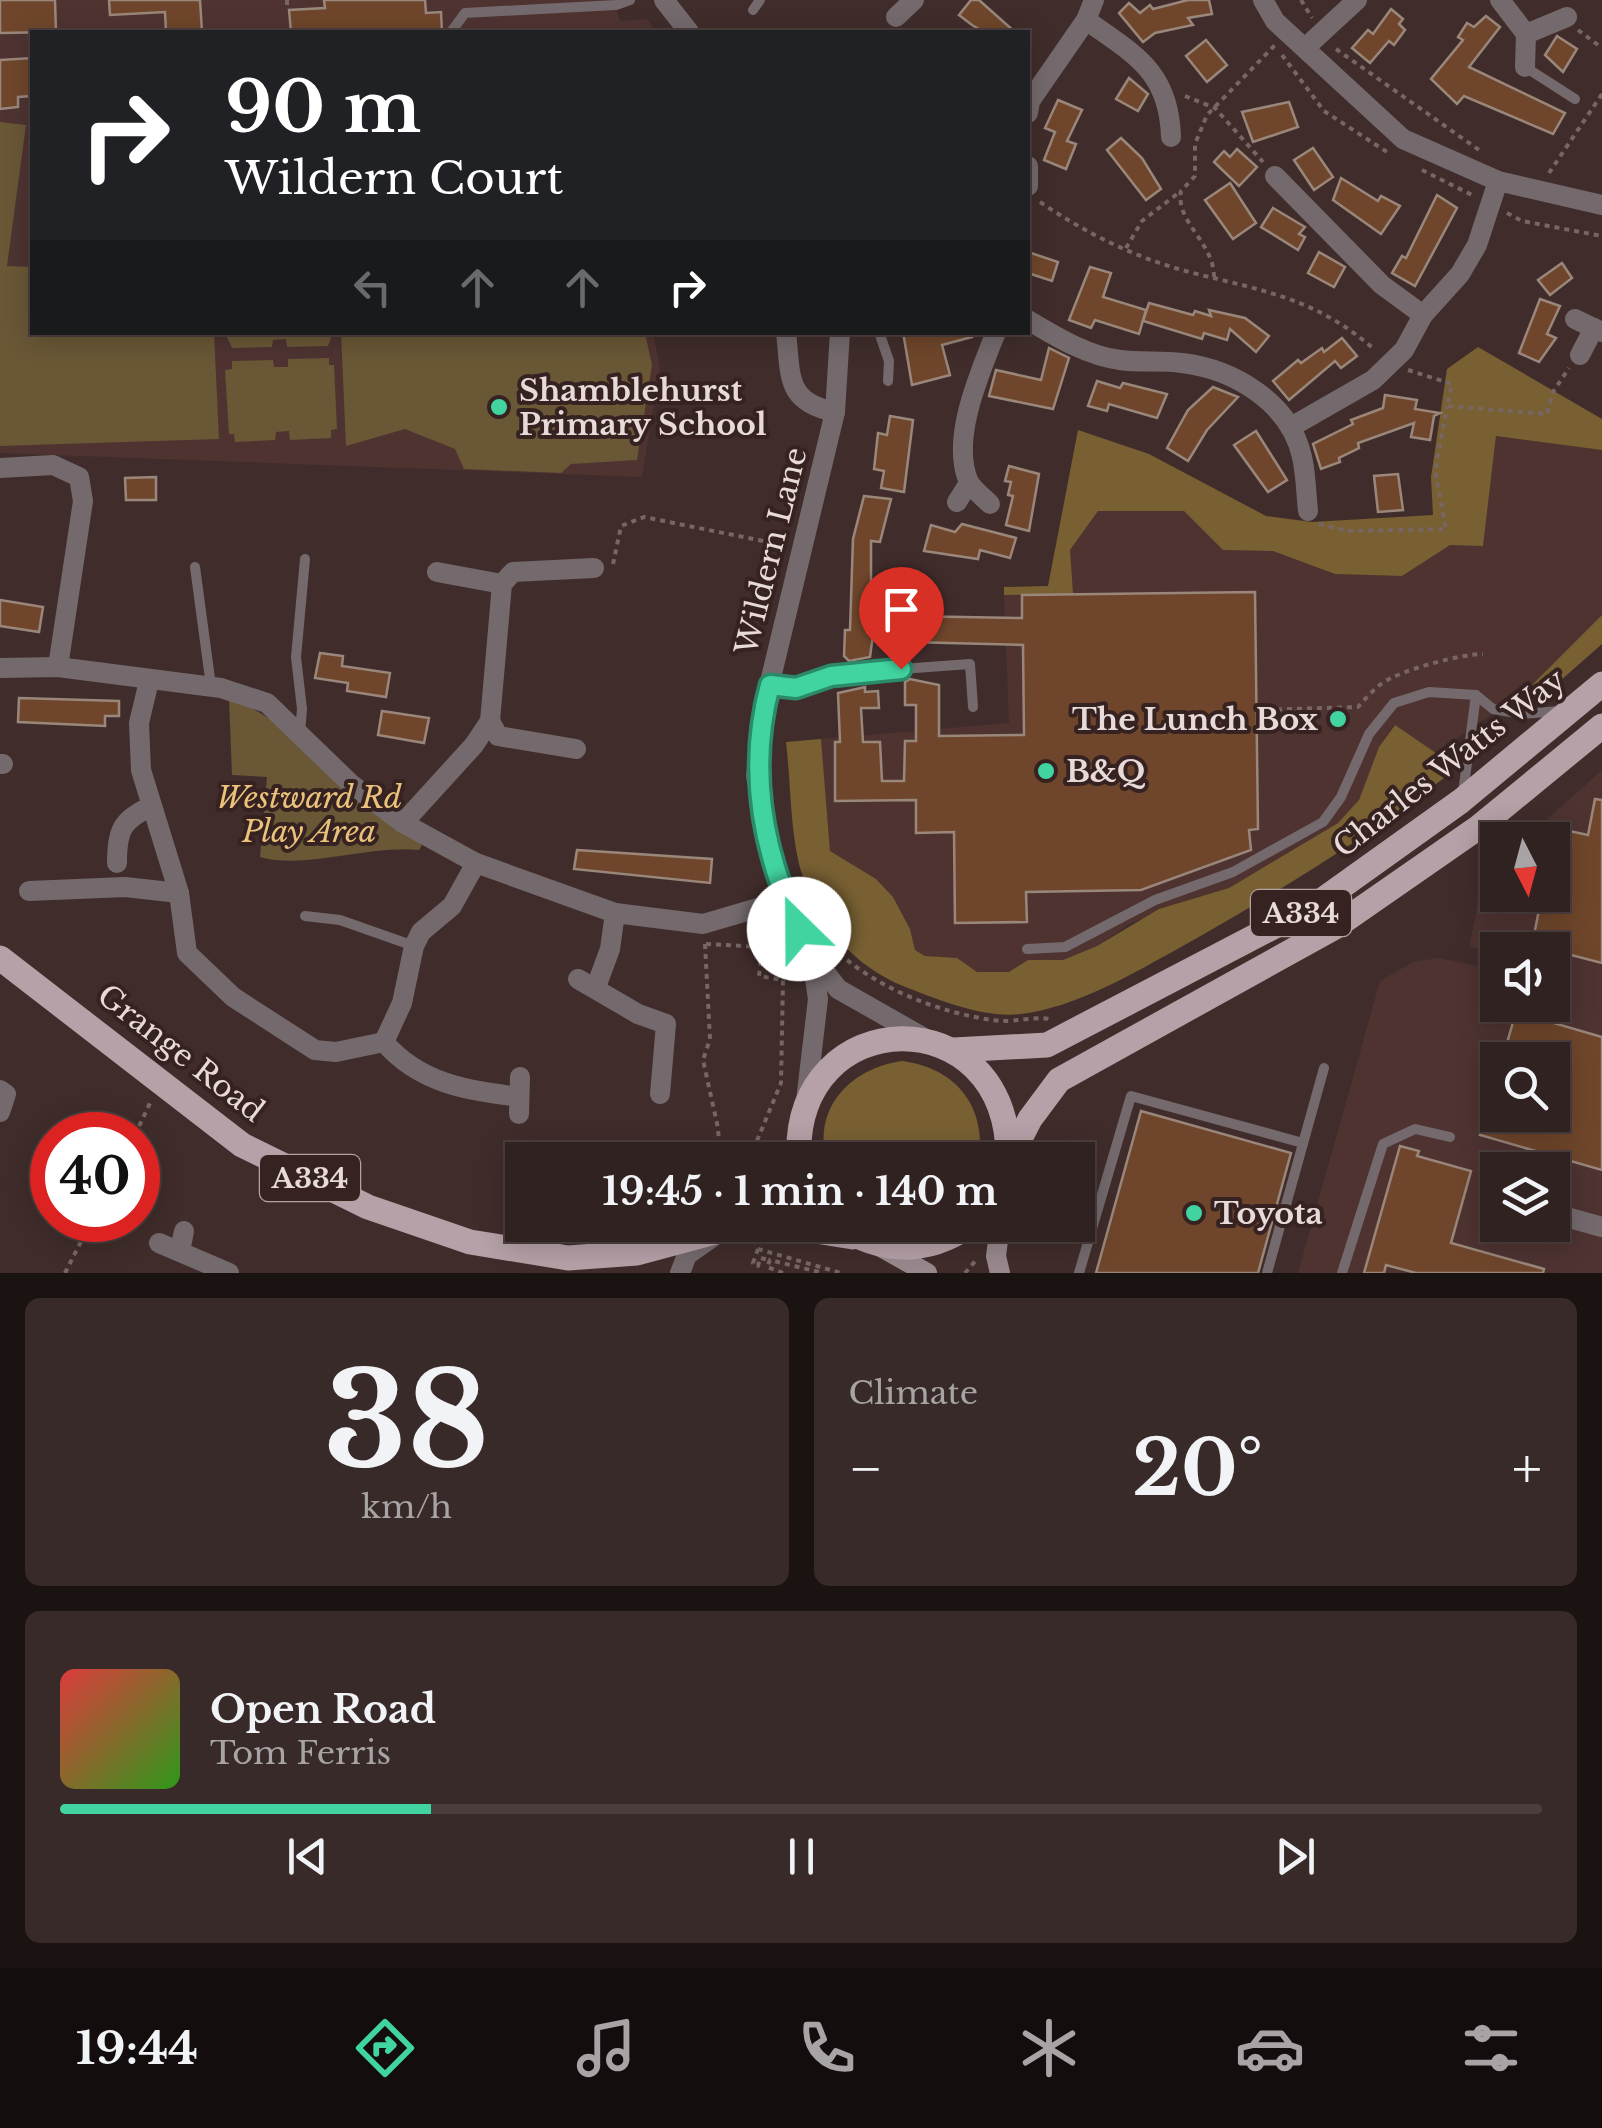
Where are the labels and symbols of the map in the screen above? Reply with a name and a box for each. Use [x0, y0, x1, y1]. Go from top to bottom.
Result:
place label: Shamblehurst Primary School [519, 372, 767, 443]
marker: Shamblehurst Primary School [488, 396, 510, 418]
street label: Wildern Lane [727, 444, 815, 659]
pin [859, 567, 944, 670]
street label: Charles Watts Way [1326, 661, 1572, 865]
place label: The Lunch Box [1072, 701, 1319, 738]
marker: The Lunch Box [1327, 708, 1349, 730]
place label: B&Q [1066, 753, 1146, 790]
marker: B&Q [1035, 760, 1057, 782]
park label: Westward Rd Play Area [216, 779, 402, 850]
north arrow [1480, 822, 1570, 912]
position arrow [747, 877, 851, 981]
road number: A334 [1251, 890, 1351, 936]
street label: Grange Road [90, 976, 272, 1130]
speed limit sign: 40 [30, 1112, 160, 1242]
road number: A334 [260, 1155, 360, 1201]
place label: Toyota [1214, 1195, 1323, 1232]
marker: Toyota [1183, 1202, 1205, 1224]

